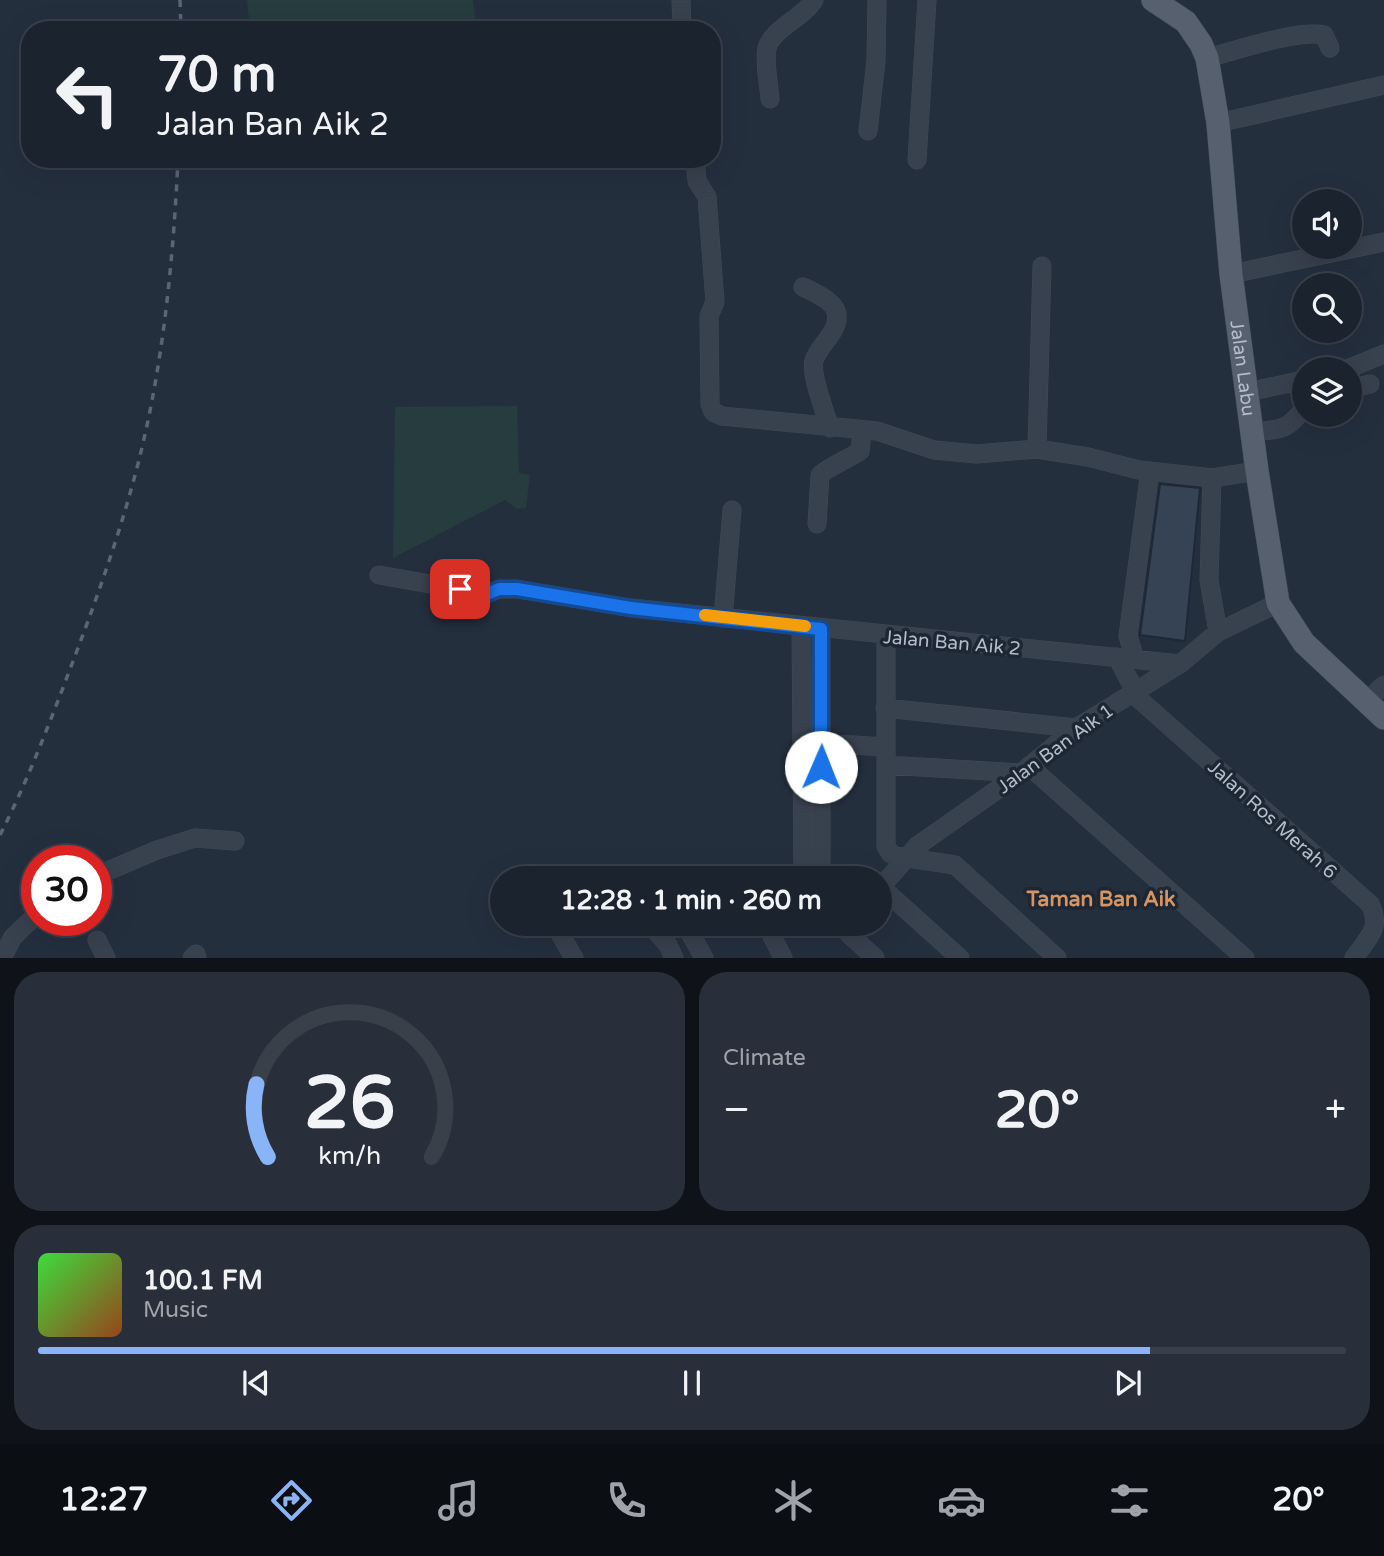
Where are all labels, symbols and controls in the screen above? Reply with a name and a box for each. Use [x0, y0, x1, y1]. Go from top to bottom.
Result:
text: 70 m [157, 46, 276, 105]
icon: left [42, 49, 133, 140]
text: Jalan Ban Aik 2 [157, 106, 389, 144]
map controls [1292, 189, 1362, 427]
button: sound [1292, 189, 1362, 259]
button: search [1292, 273, 1362, 343]
street label: Jalan Labu [1225, 319, 1260, 418]
button: layers [1292, 357, 1362, 427]
pin [430, 559, 490, 619]
icon: arrive [441, 570, 479, 608]
street label: Jalan Ban Aik 2 [882, 626, 1022, 660]
street label: Jalan Ban Aik 1 [993, 699, 1118, 798]
position arrow [784, 730, 858, 804]
street label: Jalan Ros Merah 6 [1203, 756, 1341, 883]
speed limit sign: 30 [21, 845, 112, 936]
text: 12:28 · 1 min · 260 m [560, 885, 822, 916]
district label: Taman Ban Aik [1025, 887, 1176, 912]
text: Climate [723, 1044, 806, 1072]
text: 26 [304, 1061, 395, 1149]
text: 20° [995, 1079, 1080, 1142]
text: − [723, 1087, 750, 1133]
text: + [1325, 1087, 1346, 1133]
text: km/h [318, 1141, 381, 1171]
text: 100.1 FM [143, 1265, 263, 1296]
text: Music [143, 1296, 208, 1324]
icon: previous [237, 1364, 275, 1402]
icon: pause [673, 1364, 711, 1402]
icon: next [1109, 1364, 1147, 1402]
icon: directions [267, 1476, 316, 1525]
icon: music [434, 1476, 483, 1525]
icon: phone [602, 1476, 651, 1525]
icon: climate [769, 1476, 818, 1525]
icon: car [937, 1476, 986, 1525]
icon: filters [1105, 1476, 1154, 1525]
text: 12:27 [59, 1481, 148, 1519]
text: 20° [1272, 1481, 1325, 1519]

